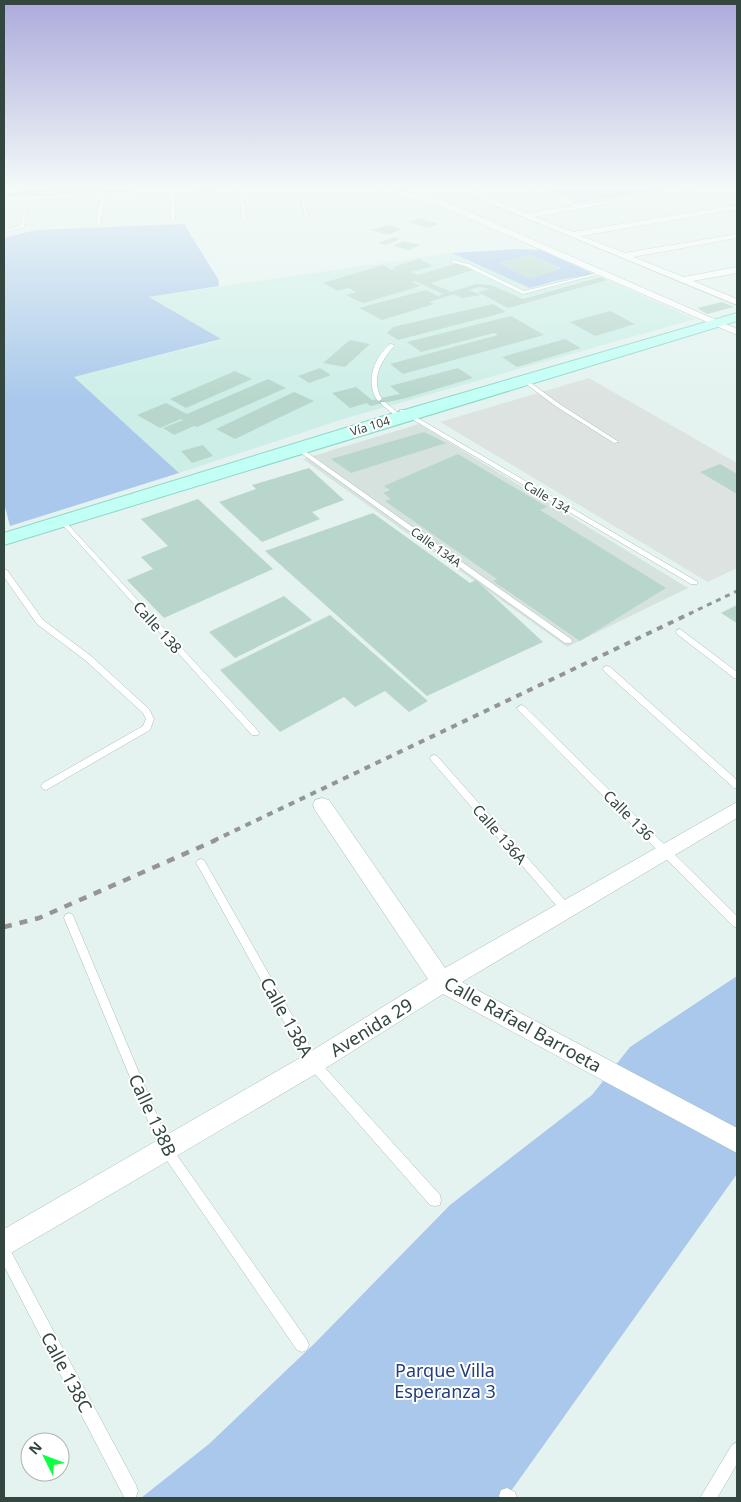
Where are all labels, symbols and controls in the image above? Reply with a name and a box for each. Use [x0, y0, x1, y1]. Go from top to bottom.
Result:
street label: Vía 104 [348, 412, 392, 440]
street label: Calle 134 [521, 477, 573, 517]
street label: Calle 134A [407, 523, 465, 571]
street label: Calle 138 [129, 597, 187, 657]
street label: Calle 136 [599, 785, 659, 845]
street label: Calle 136A [468, 800, 532, 869]
street label: Calle Rafael Barroeta [440, 971, 606, 1077]
street label: Calle 138A [255, 973, 319, 1062]
street label: Avenida 29 [325, 992, 417, 1062]
street label: Calle 138B [123, 1070, 183, 1160]
street label: Calle 138C [36, 1328, 98, 1416]
park label: Parque Villa Esperanza 3 [394, 1358, 496, 1403]
north arrow [20, 1432, 70, 1482]
text: N [24, 1437, 46, 1459]

